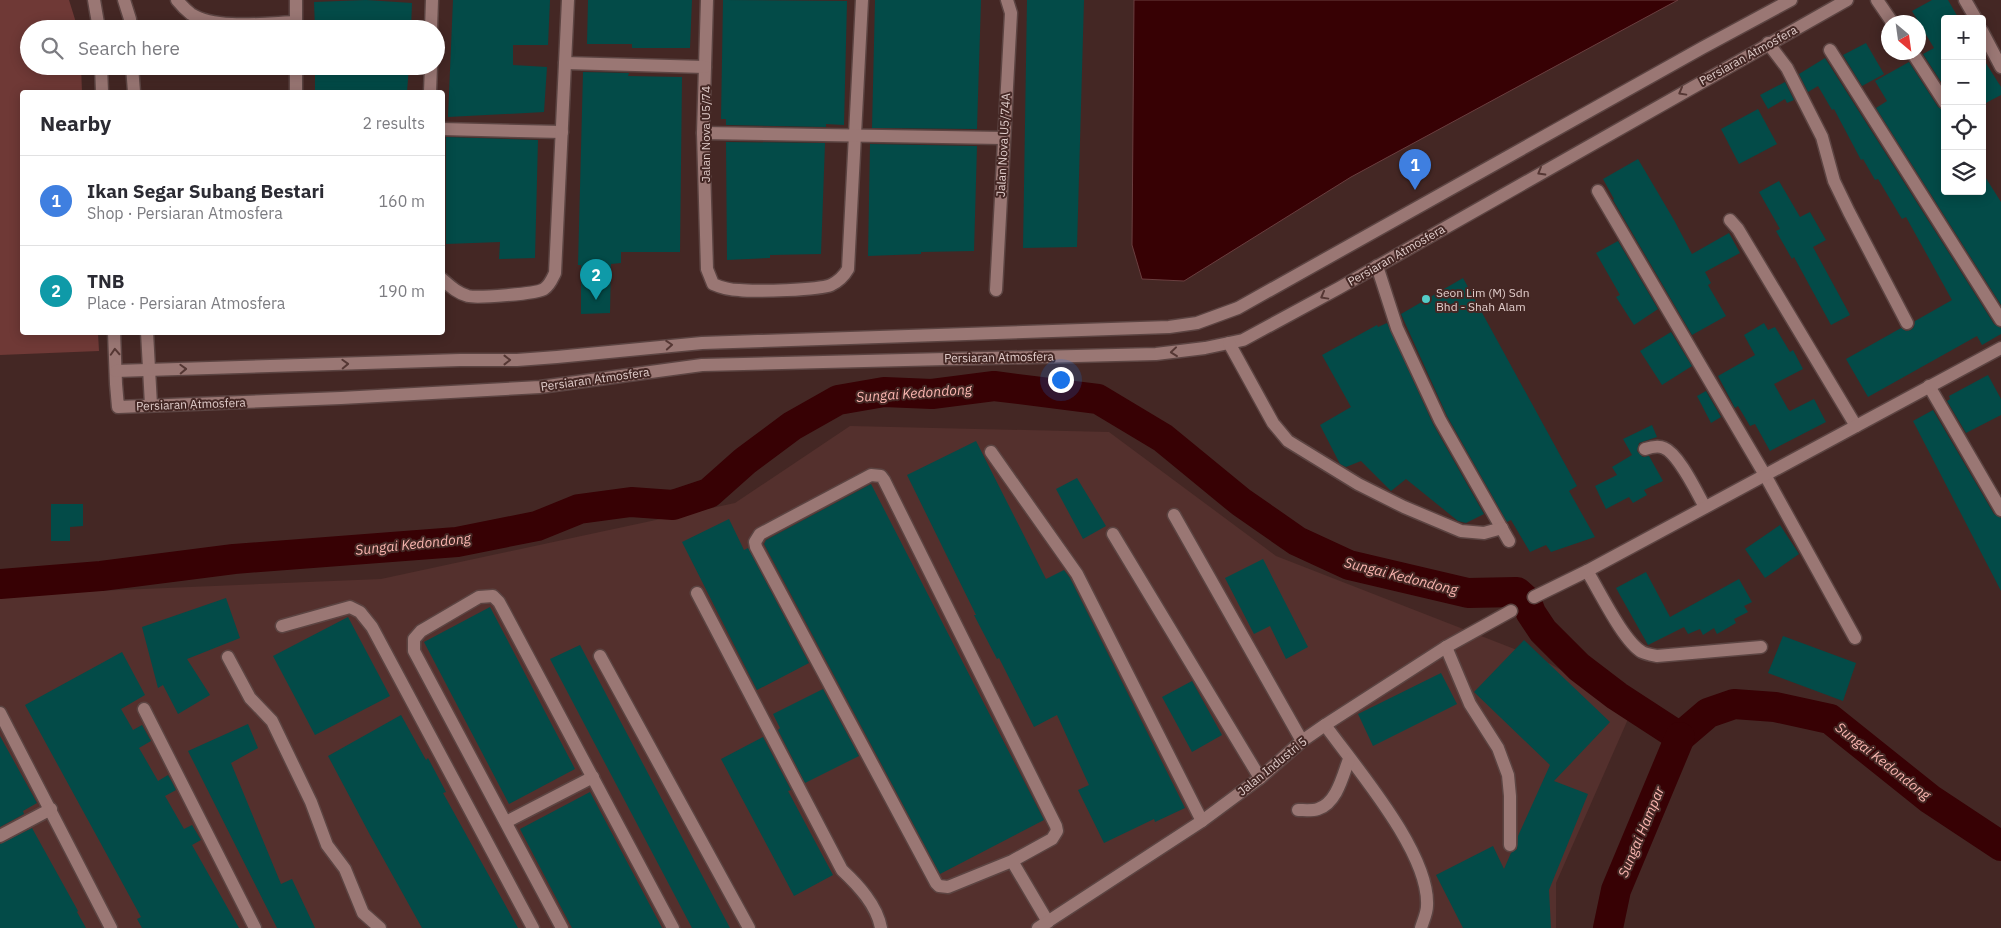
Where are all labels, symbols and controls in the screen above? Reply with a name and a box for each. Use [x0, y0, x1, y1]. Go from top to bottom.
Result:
north arrow [1881, 15, 1926, 60]
map controls [1941, 15, 1986, 195]
button: + [1941, 15, 1986, 60]
search box [20, 20, 445, 75]
street label: Persiaran Atmosfera [1696, 22, 1800, 88]
icon: search [38, 34, 66, 62]
text: Search here [78, 36, 180, 60]
button: − [1941, 60, 1986, 105]
street label: Jalan Nova U5/74 [698, 86, 713, 182]
one-way arrow [1679, 86, 1688, 96]
street label: Jalan Nova U5/74A [993, 92, 1013, 197]
button: locate [1941, 105, 1986, 150]
text: Nearby [40, 109, 111, 137]
text: 2 results [362, 113, 425, 133]
pin: 1 [1399, 149, 1431, 190]
button: layers [1941, 150, 1986, 195]
one-way arrow [1537, 166, 1546, 176]
text: Ikan Segar Subang Bestari [87, 179, 325, 203]
text: 1 [51, 191, 61, 211]
text: 160 m [378, 191, 425, 211]
text: Shop · Persiaran Atmosfera [87, 203, 283, 223]
street label: Persiaran Atmosfera [1345, 221, 1448, 289]
pin: 2 [580, 259, 612, 300]
text: TNB [87, 269, 125, 293]
text: 2 [51, 281, 61, 301]
text: 190 m [378, 281, 425, 301]
place label: Seon Lim (M) Sdn Bhd - Shah Alam [1436, 285, 1530, 314]
one-way arrow [1320, 290, 1329, 300]
text: Place · Persiaran Atmosfera [87, 293, 285, 313]
marker: Seon Lim (M) Sdn Bhd - Shah Alam [1420, 293, 1432, 305]
one-way arrow [665, 340, 673, 351]
one-way arrow [1169, 346, 1177, 357]
one-way arrow [110, 347, 121, 355]
street label: Persiaran Atmosfera [944, 349, 1055, 365]
one-way arrow [504, 355, 512, 365]
one-way arrow [341, 358, 349, 369]
one-way arrow [179, 364, 187, 374]
street label: Persiaran Atmosfera [540, 364, 651, 394]
your location [1048, 367, 1074, 393]
water label: Sungai Kedondong [856, 380, 973, 406]
street label: Persiaran Atmosfera [136, 395, 247, 413]
water label: Sungai Kedondong [354, 529, 472, 559]
water label: Sungai Kedondong [1343, 553, 1460, 599]
water label: Sungai Kedondong [1832, 718, 1935, 804]
street label: Jalan Industri 5 [1234, 734, 1310, 798]
water label: Sungai Hampar [1614, 783, 1669, 880]

